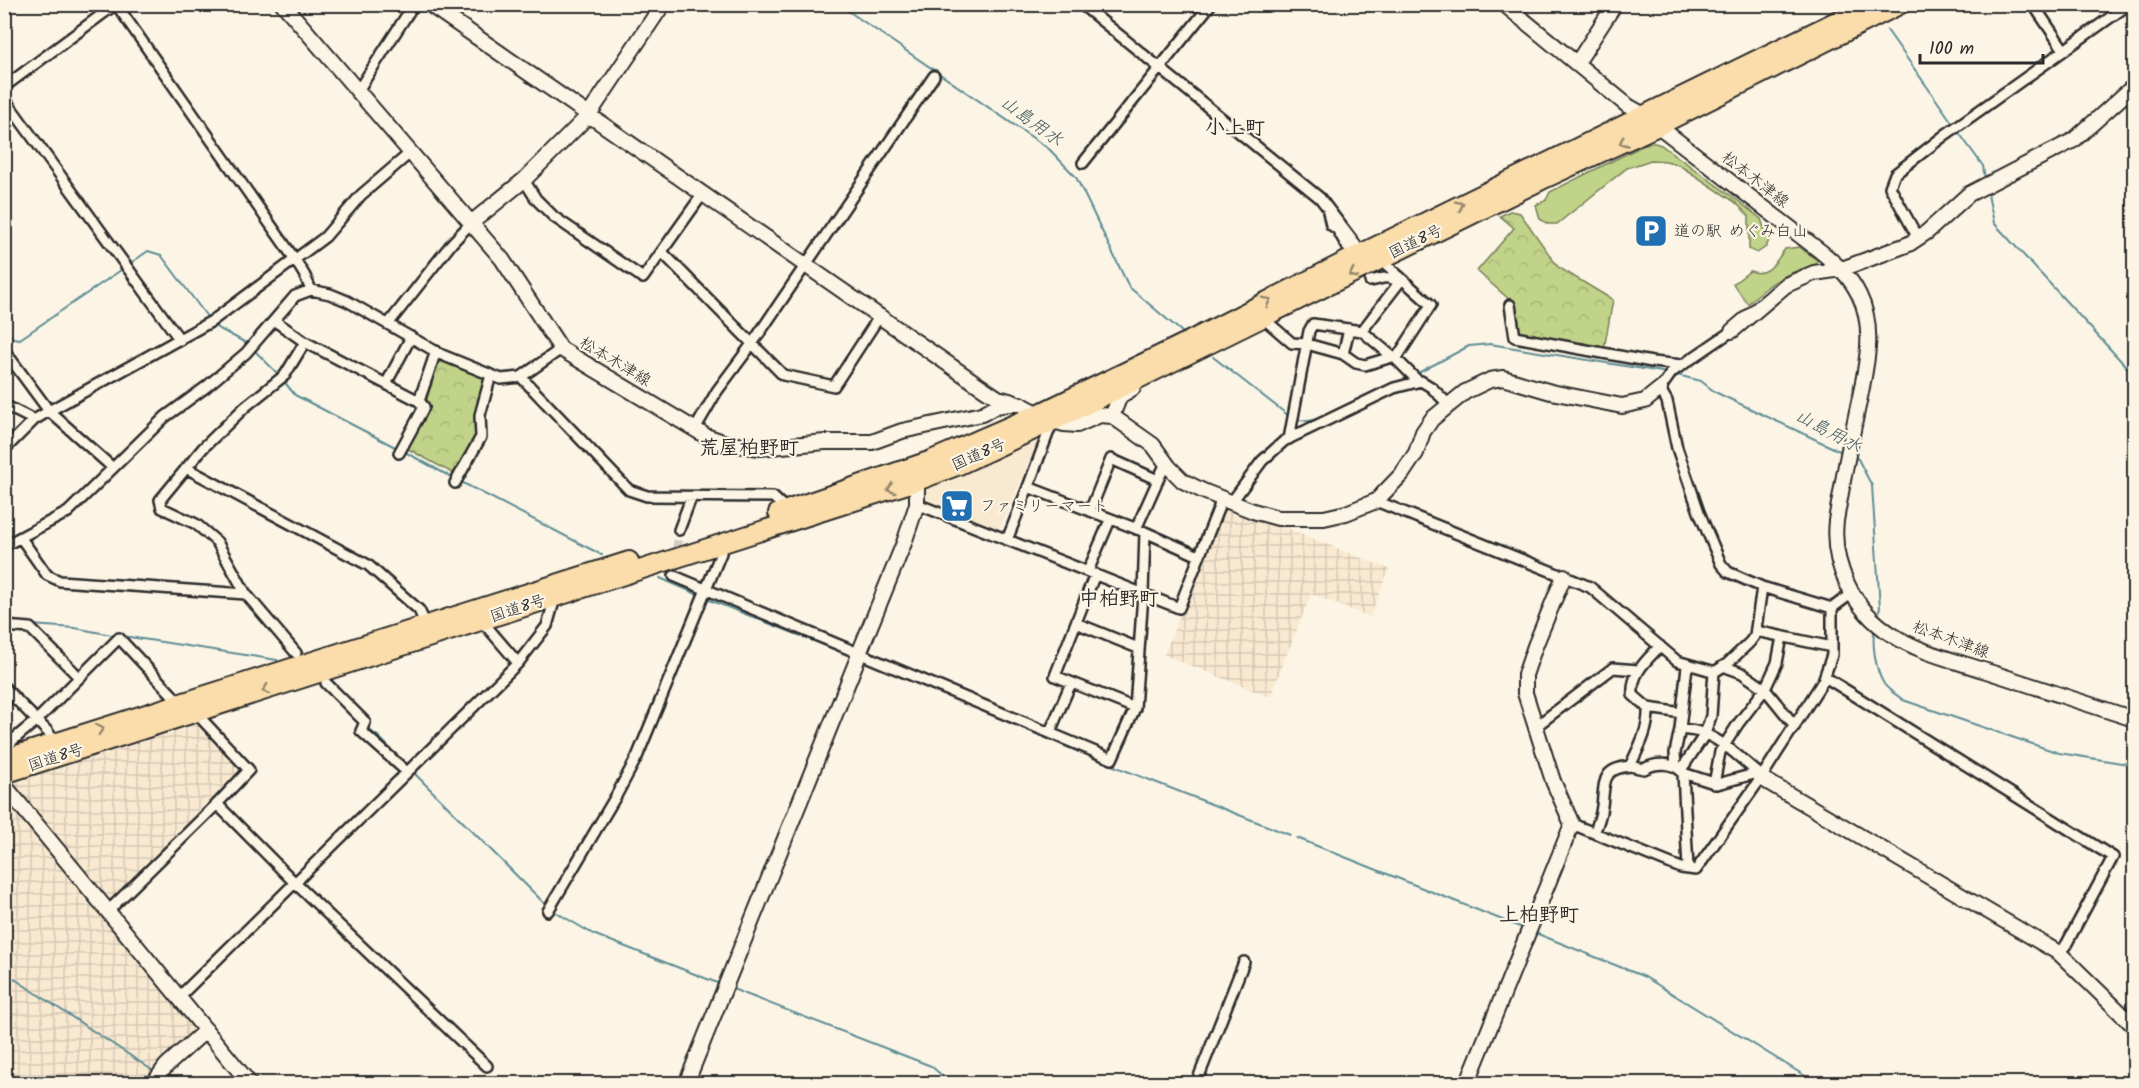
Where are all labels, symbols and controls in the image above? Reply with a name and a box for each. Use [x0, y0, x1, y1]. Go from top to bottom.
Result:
scale bar [1920, 27, 2043, 65]
text: 100 m [1929, 35, 1974, 64]
water label: 山島用水 [993, 89, 1069, 155]
district label: 小上町 [1205, 113, 1265, 145]
one-way arrow [1618, 135, 1629, 147]
street label: 松本木津線 [1716, 146, 1794, 214]
one-way arrow [1454, 201, 1465, 212]
parking icon: 道の駅 めぐみ白山 [1633, 213, 1669, 249]
street label: 国道8号 [1385, 218, 1447, 266]
place label: 道の駅 めぐみ白山 [1674, 219, 1808, 244]
one-way arrow [1348, 266, 1359, 278]
one-way arrow [1261, 297, 1271, 308]
street label: 松本木津線 [574, 331, 656, 393]
water label: 山島用水 [1789, 402, 1867, 462]
street label: 国道8号 [948, 432, 1010, 478]
district label: 荒屋柏野町 [699, 433, 799, 465]
one-way arrow [886, 482, 897, 495]
supermarket icon: ファミリーマート [939, 488, 975, 524]
place label: ファミリーマート [980, 494, 1108, 519]
district label: 中柏野町 [1079, 584, 1159, 616]
street label: 国道8号 [487, 588, 549, 630]
street label: 松本木津線 [1909, 615, 1993, 665]
one-way arrow [261, 683, 272, 696]
one-way arrow [94, 724, 105, 736]
street label: 国道8号 [25, 737, 87, 779]
district label: 上柏野町 [1499, 900, 1579, 932]

